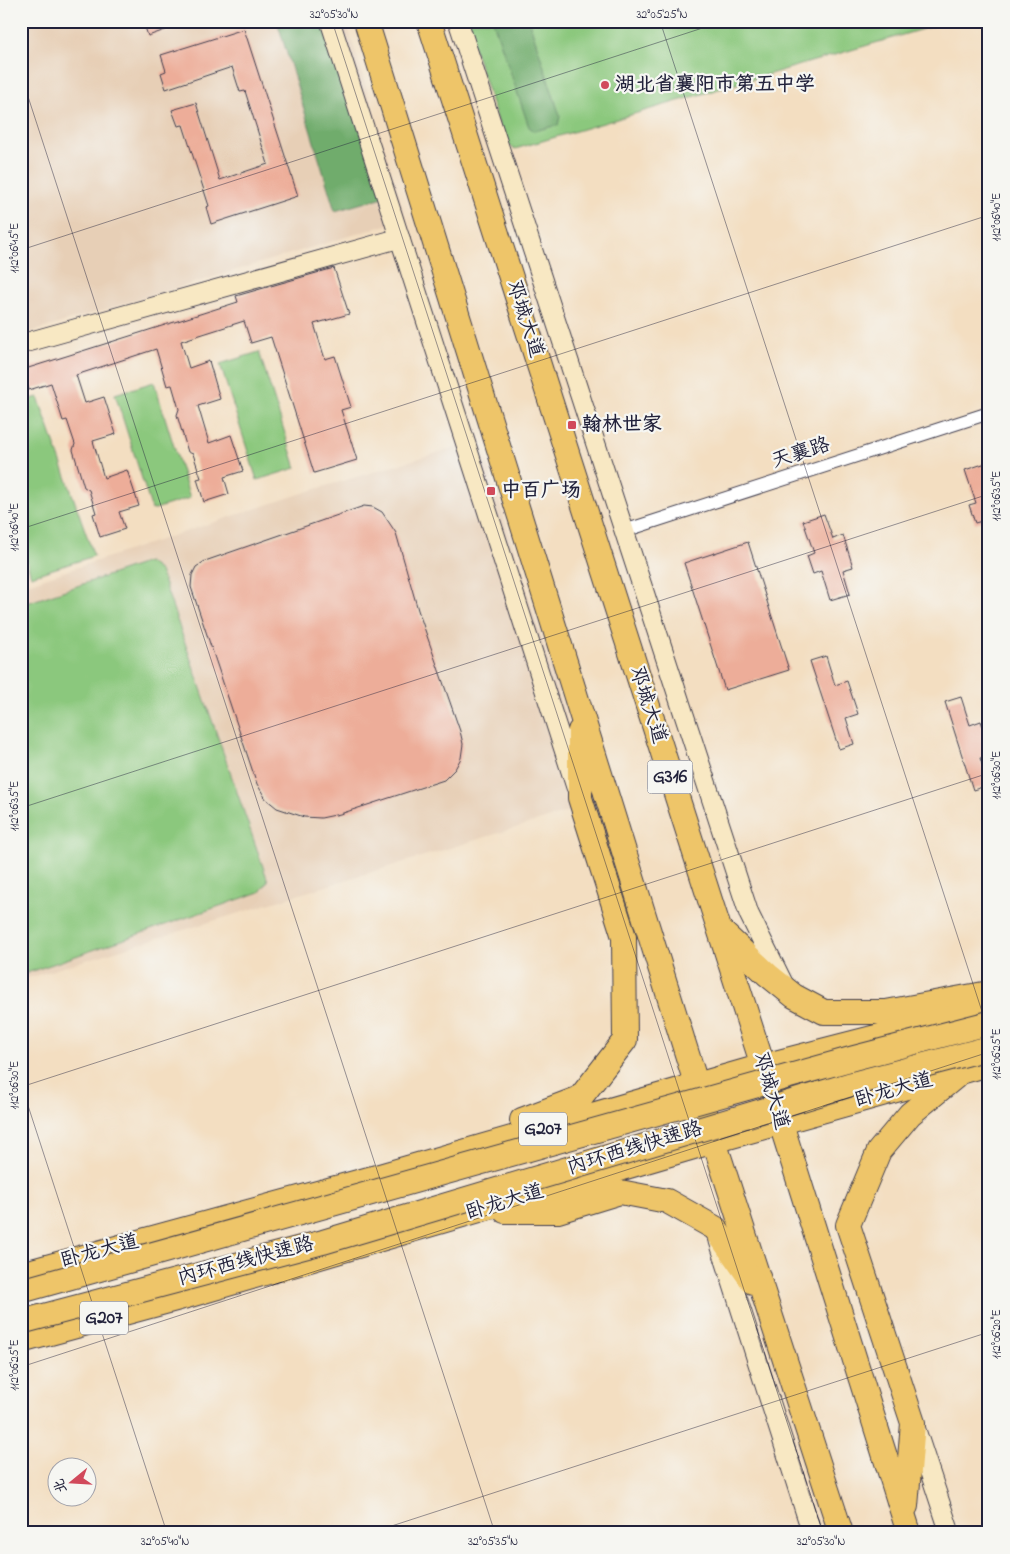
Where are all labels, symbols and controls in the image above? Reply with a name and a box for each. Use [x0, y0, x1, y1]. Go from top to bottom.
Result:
text: 32°05'30"N [310, 6, 358, 24]
text: 32°05'25"N [636, 6, 688, 24]
place label: 湖北省襄阳市第五中学 [615, 71, 815, 100]
marker: 湖北省襄阳市第五中学 [599, 79, 611, 91]
text: 112°06'40"E [988, 193, 1006, 241]
text: 112°06'45"E [6, 223, 24, 273]
street label: 邓城大道 [498, 276, 550, 362]
place label: 翰林世家 [582, 411, 662, 440]
marker: 翰林世家 [566, 419, 578, 431]
street label: 天襄路 [768, 431, 835, 477]
text: 112°06'35"E [988, 471, 1006, 521]
place label: 中百广场 [501, 477, 581, 506]
marker: 中百广场 [485, 485, 497, 497]
text: 112°06'40"E [6, 503, 24, 551]
street label: 邓城大道 [621, 662, 673, 748]
text: 112°06'30"E [988, 751, 1006, 799]
road number: G316 [648, 760, 692, 794]
text: 112°06'35"E [6, 781, 24, 831]
text: 112°06'25"E [988, 1028, 1006, 1080]
street label: 邓城大道 [744, 1049, 796, 1133]
text: 112°06'30"E [6, 1061, 24, 1109]
street label: 卧龙大道 [852, 1066, 936, 1116]
road number: G207 [519, 1112, 567, 1146]
street label: 内环西线快速路 [564, 1114, 707, 1183]
street label: 卧龙大道 [463, 1177, 547, 1229]
street label: 卧龙大道 [58, 1228, 142, 1276]
street label: 内环西线快速路 [175, 1230, 318, 1294]
road number: G207 [80, 1302, 128, 1335]
text: 112°06'20"E [988, 1309, 1006, 1359]
text: 112°06'25"E [6, 1339, 24, 1391]
north arrow [48, 1456, 98, 1506]
text: 北 [49, 1476, 73, 1495]
text: 32°05'40"N [141, 1533, 189, 1551]
text: 32°05'35"N [468, 1533, 518, 1551]
text: 32°05'30"N [797, 1533, 845, 1551]

